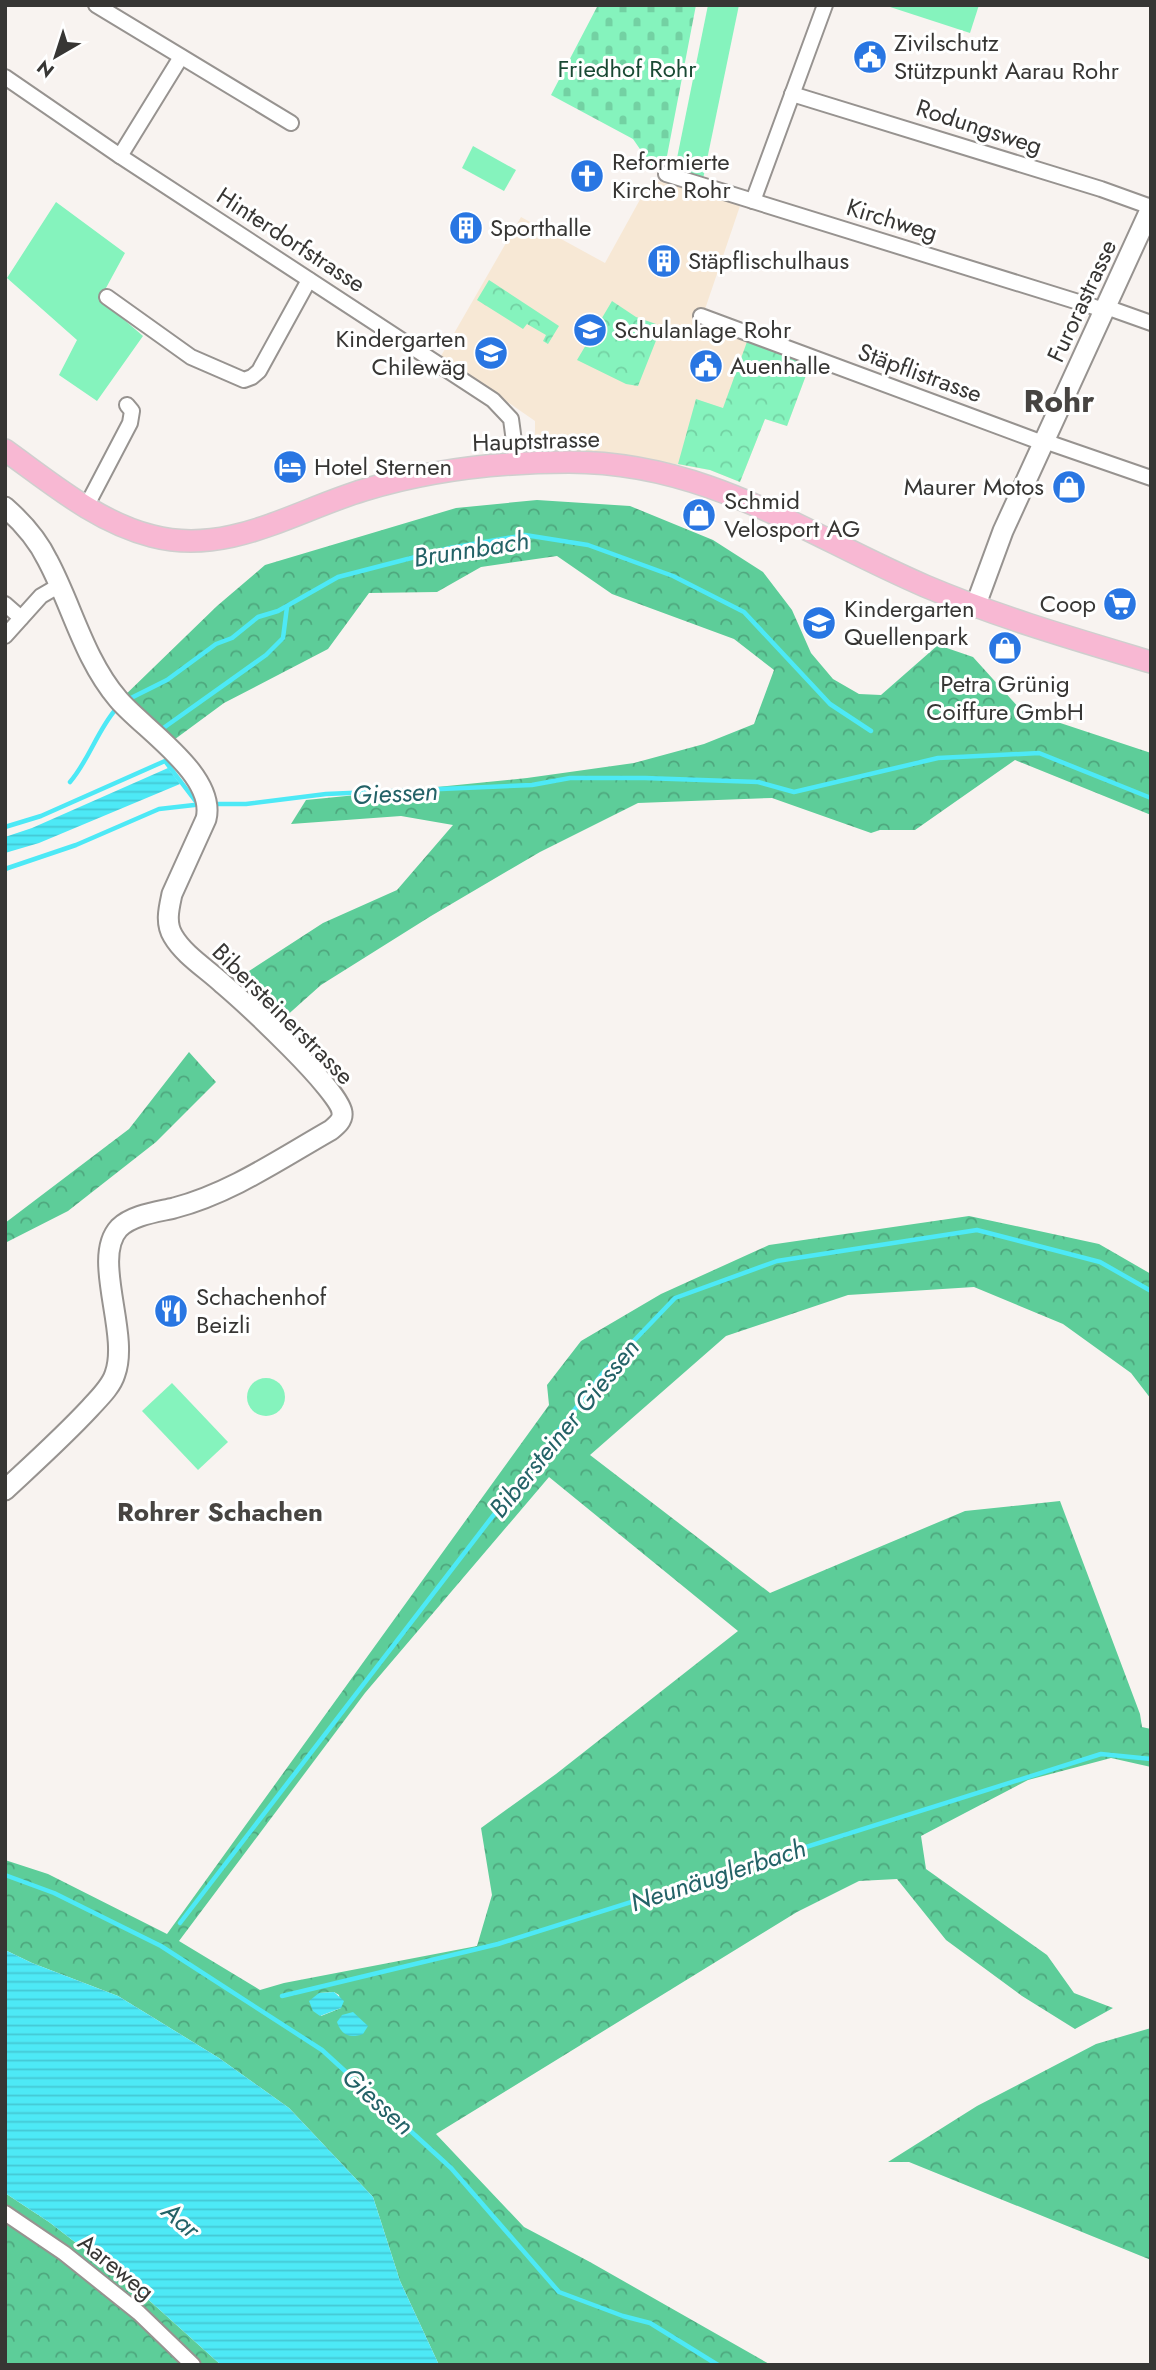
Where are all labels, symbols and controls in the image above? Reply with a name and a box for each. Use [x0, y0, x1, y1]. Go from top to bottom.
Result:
north arrow [21, 21, 91, 91]
place label: Zivilschutz Stützpunkt Aarau Rohr [894, 25, 1120, 88]
public building icon: Zivilschutz Stützpunkt Aarau Rohr [851, 38, 889, 76]
park label: Friedhof Rohr [557, 51, 697, 86]
text: N [31, 54, 60, 84]
street label: Rodungsweg [912, 90, 1047, 163]
place label: Reformierte Kirche Rohr [612, 144, 731, 207]
church icon: Reformierte Kirche Rohr [568, 157, 606, 195]
street label: Hinterdorfstrasse [210, 178, 373, 301]
street label: Kirchweg [842, 189, 942, 250]
building icon: Sporthalle [447, 209, 485, 247]
place label: Sporthalle [490, 210, 591, 245]
street label: Furorastrasse [1038, 234, 1125, 368]
building icon: Stäpflischulhaus [645, 242, 683, 280]
place label: Stäpflischulhaus [688, 243, 849, 278]
school or university icon: Schulanlage Rohr [571, 311, 609, 349]
place label: Schulanlage Rohr [614, 312, 792, 347]
place label: Kindergarten Chilewäg [336, 321, 466, 384]
school or university icon: Kindergarten Chilewäg [472, 334, 510, 372]
street label: Stäpflistrasse [853, 334, 987, 411]
public building icon: Auenhalle [687, 347, 725, 385]
place label: Auenhalle [730, 348, 830, 383]
district label: Rohr [1024, 378, 1094, 424]
street label: Hauptstrasse [472, 421, 600, 460]
hotel icon: Hotel Sternen [271, 448, 309, 486]
place label: Hotel Sternen [314, 449, 452, 484]
shop icon: Maurer Motos [1050, 468, 1088, 506]
place label: Maurer Motos [904, 469, 1044, 504]
place label: Schmid Velosport AG [724, 483, 860, 546]
shop icon: Schmid Velosport AG [680, 496, 718, 534]
water label: Brunnbach [410, 521, 532, 577]
supermarket icon: Coop [1101, 585, 1139, 623]
place label: Coop [1040, 586, 1096, 621]
place label: Kindergarten Quellenpark [844, 591, 975, 654]
school or university icon: Kindergarten Quellenpark [800, 604, 838, 642]
shop icon: Petra Grünig Coiffure GmbH [986, 629, 1024, 667]
place label: Petra Grünig Coiffure GmbH [926, 666, 1084, 729]
water label: Giessen [351, 772, 439, 814]
street label: Bibersteinerstrasse [204, 935, 362, 1093]
place label: Schachenhof Beizli [196, 1279, 328, 1342]
restaurant icon: Schachenhof Beizli [152, 1292, 190, 1330]
water label: Bibersteiner Giessen [480, 1330, 648, 1526]
district label: Rohrer Schachen [117, 1493, 323, 1531]
water label: Neunäuglerbach [625, 1829, 811, 1921]
water label: Giessen [333, 2058, 423, 2144]
water label: Aar [153, 2192, 209, 2248]
street label: Aareweg [71, 2225, 162, 2308]

